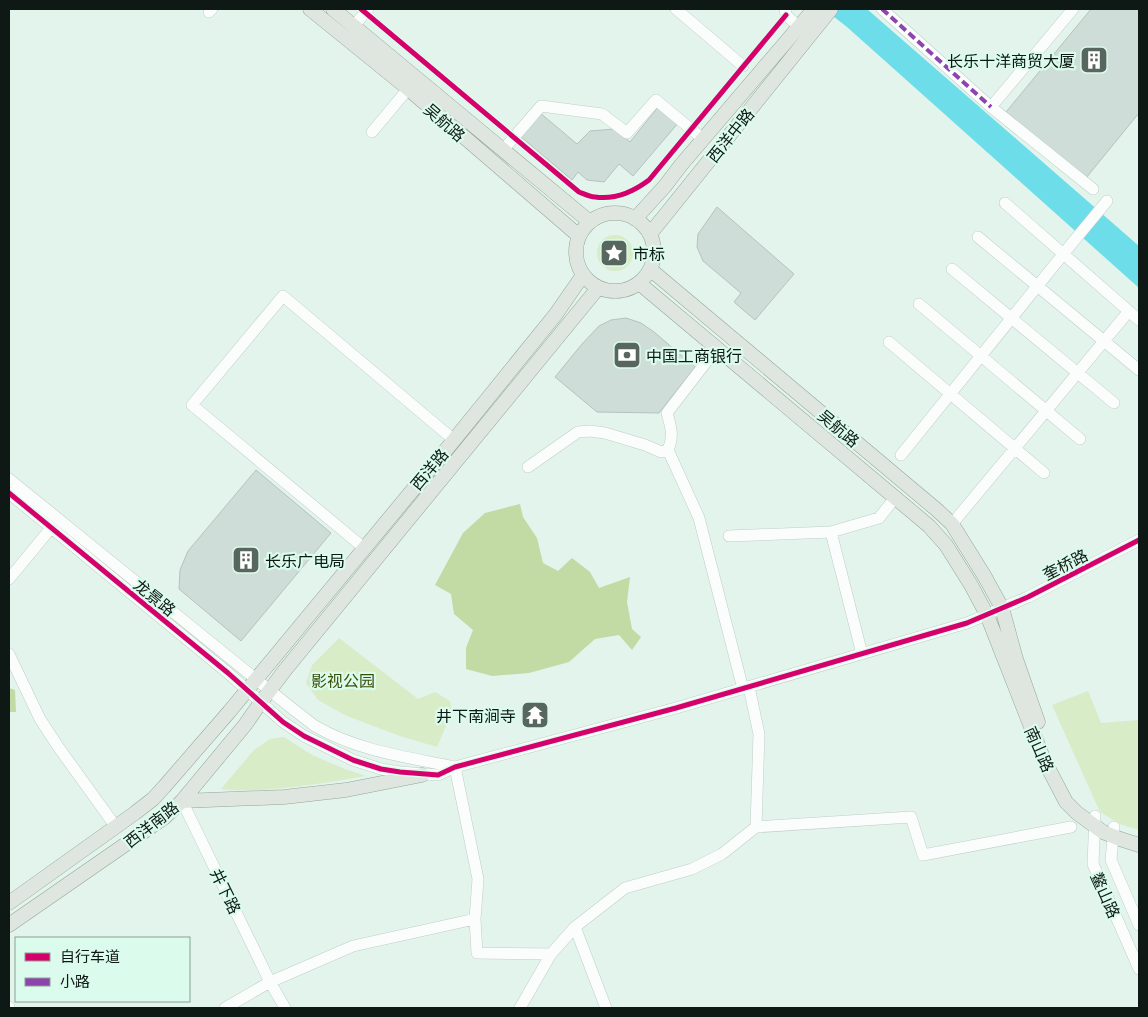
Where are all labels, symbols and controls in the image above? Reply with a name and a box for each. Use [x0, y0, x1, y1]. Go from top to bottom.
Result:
building icon: 长乐十洋商贸大厦 [1079, 45, 1109, 75]
place label: 长乐十洋商贸大厦 [947, 51, 1075, 70]
street label: 吴航路 [421, 99, 469, 145]
street label: 西洋中路 [702, 104, 758, 166]
place icon: 市标 [599, 238, 629, 268]
place label: 市标 [633, 244, 665, 263]
bank icon: 中国工商银行 [612, 340, 642, 370]
place label: 中国工商银行 [646, 346, 742, 365]
street label: 吴航路 [815, 405, 863, 451]
street label: 西洋路 [406, 445, 452, 493]
building icon: 长乐广电局 [231, 545, 261, 575]
street label: 奎桥路 [1039, 545, 1091, 583]
place label: 长乐广电局 [265, 551, 345, 570]
street label: 龙景路 [130, 575, 180, 619]
park label: 影视公园 [311, 671, 375, 690]
temple icon: 井下南涧寺 [520, 700, 550, 730]
place label: 井下南涧寺 [436, 706, 516, 725]
street label: 南山路 [1022, 723, 1058, 775]
street label: 西洋南路 [120, 797, 182, 851]
street label: 井下路 [207, 865, 245, 917]
street label: 鳌山路 [1088, 869, 1124, 921]
legend [15, 937, 190, 1002]
text: 自行车道 [60, 947, 120, 965]
text: 小路 [60, 972, 90, 990]

